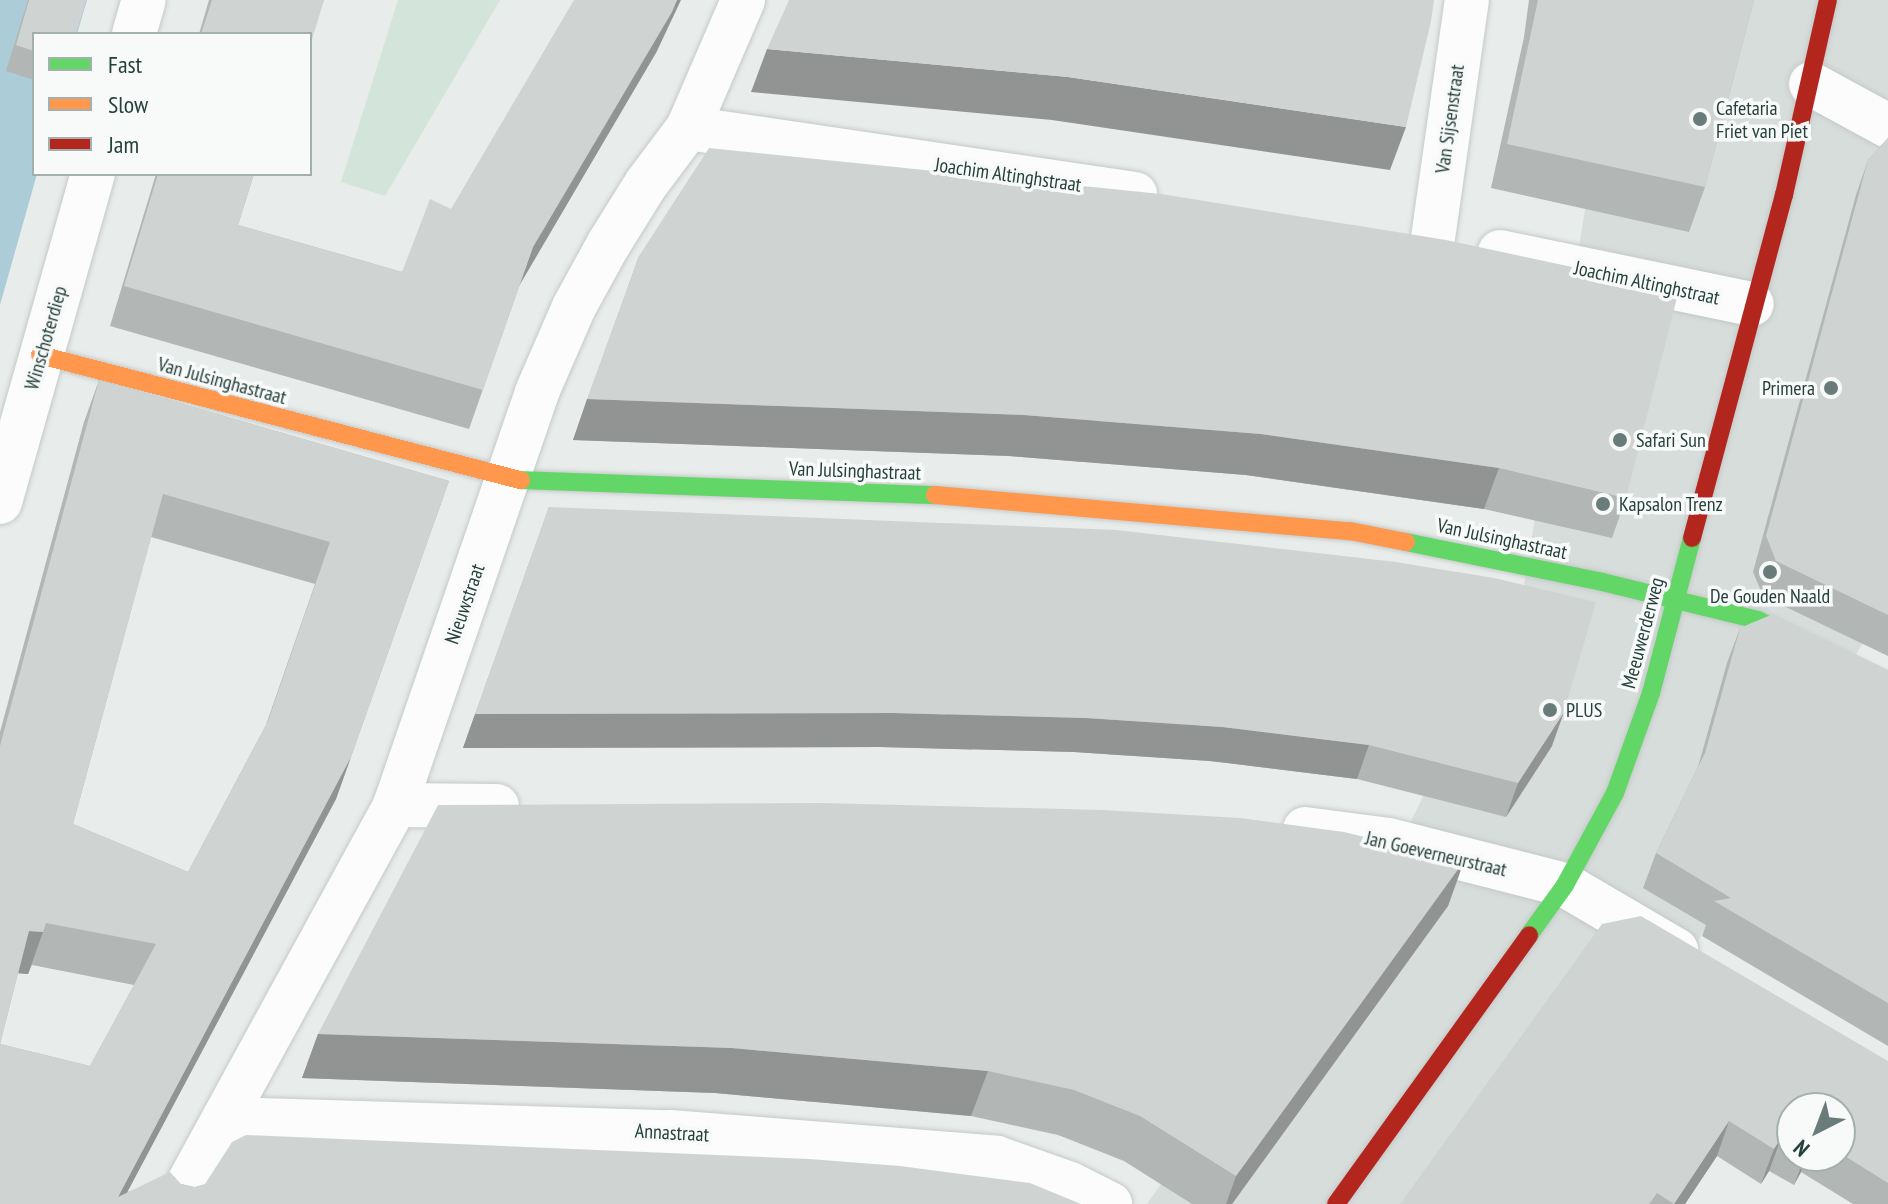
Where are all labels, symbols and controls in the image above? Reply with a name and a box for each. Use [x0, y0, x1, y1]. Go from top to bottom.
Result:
legend [32, 32, 312, 176]
text: Fast [108, 49, 142, 80]
street label: Van Sijsenstraat [1430, 63, 1470, 175]
text: Slow [108, 89, 148, 120]
place label: Cafetaria Friet van Piet [1716, 96, 1808, 143]
marker: Cafetaria Friet van Piet [1691, 110, 1709, 128]
text: Jam [108, 129, 139, 160]
street label: Joachim Altinghstraat [933, 153, 1083, 197]
street label: Joachim Altinghstraat [1572, 256, 1722, 310]
street label: Winschoterdiep [20, 283, 72, 393]
street label: Van Julsinghastraat [155, 352, 289, 410]
place label: Primera [1762, 376, 1815, 400]
marker: Primera [1822, 379, 1840, 397]
place label: Safari Sun [1636, 428, 1706, 452]
marker: Safari Sun [1611, 431, 1629, 449]
street label: Van Julsinghastraat [789, 457, 921, 485]
place label: Kapsalon Trenz [1619, 492, 1723, 516]
marker: Kapsalon Trenz [1594, 495, 1612, 513]
street label: Van Julsinghastraat [1435, 514, 1569, 564]
street label: Nieuwstraat [440, 561, 490, 647]
marker: De Gouden Naald [1761, 563, 1779, 581]
street label: Meeuwerderweg [1617, 575, 1669, 691]
place label: De Gouden Naald [1710, 584, 1830, 608]
place label: PLUS [1566, 698, 1602, 722]
marker: PLUS [1541, 701, 1559, 719]
street label: Jan Goeverneurstraat [1363, 826, 1509, 882]
north arrow [1776, 1092, 1856, 1172]
street label: Annastraat [634, 1119, 710, 1147]
text: N [1787, 1134, 1815, 1163]

